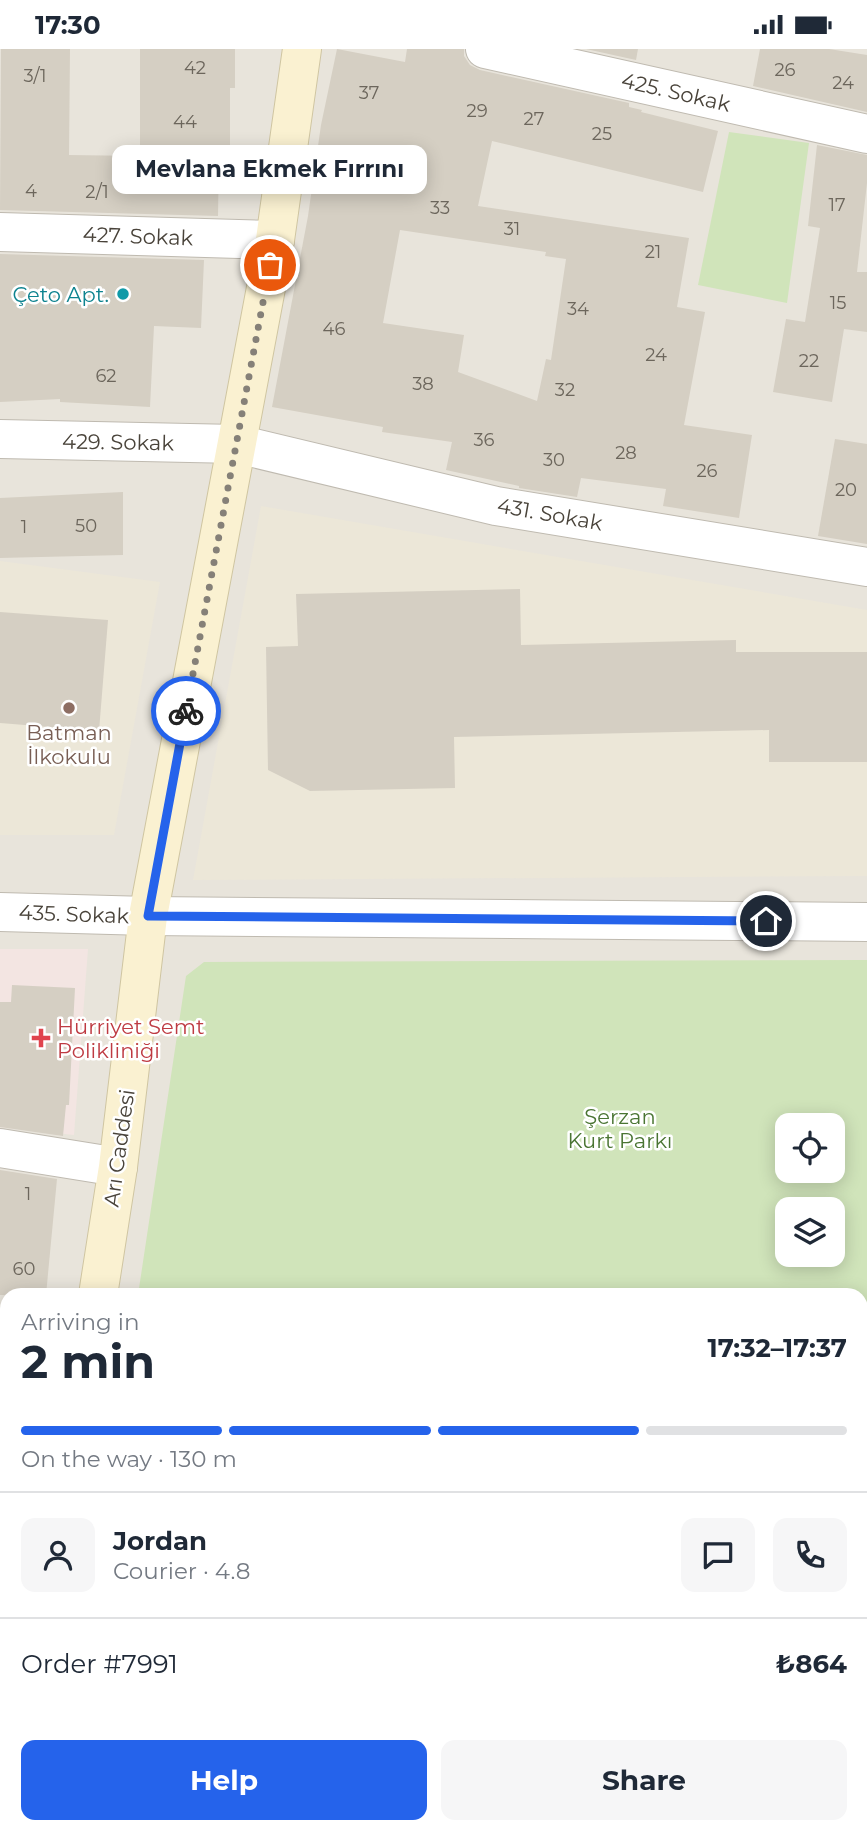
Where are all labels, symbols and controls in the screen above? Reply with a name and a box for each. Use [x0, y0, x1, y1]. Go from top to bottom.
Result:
text: 17:30 [35, 9, 101, 41]
house number: 42 [184, 57, 206, 79]
house number: 26 [774, 59, 796, 81]
house number: 3/1 [23, 65, 47, 87]
street label: 425. Sokak [619, 67, 733, 117]
house number: 24 [832, 72, 854, 94]
house number: 37 [359, 82, 379, 104]
house number: 29 [466, 100, 488, 122]
house number: 27 [524, 108, 544, 130]
house number: 44 [173, 111, 197, 133]
house number: 25 [592, 123, 612, 145]
callout: Mevlana Ekmek Fırrını [112, 146, 428, 195]
text: Mevlana Ekmek Fırrını [135, 155, 404, 183]
house number: 4 [25, 180, 37, 202]
house number: 2/1 [85, 181, 109, 203]
house number: 17 [828, 194, 846, 216]
house number: 33 [430, 197, 450, 219]
house number: 31 [504, 218, 520, 240]
street label: 427. Sokak [82, 222, 194, 250]
pin [240, 235, 300, 295]
house number: 21 [645, 241, 661, 263]
icon: bag [251, 246, 289, 284]
place label: Çeto Apt. [13, 282, 109, 307]
marker: Çeto Apt. [115, 286, 131, 302]
house number: 15 [830, 292, 846, 314]
house number: 34 [567, 298, 589, 320]
house number: 46 [323, 318, 345, 340]
house number: 24 [645, 344, 667, 366]
house number: 22 [799, 350, 819, 372]
house number: 62 [95, 365, 117, 387]
house number: 38 [412, 373, 434, 395]
house number: 32 [555, 379, 575, 401]
street label: 429. Sokak [62, 429, 174, 455]
house number: 36 [473, 429, 495, 451]
house number: 28 [615, 442, 637, 464]
house number: 30 [543, 449, 565, 471]
house number: 26 [696, 460, 718, 482]
house number: 20 [835, 479, 857, 501]
street label: 431. Sokak [495, 492, 605, 536]
house number: 50 [75, 515, 97, 537]
house number: 1 [21, 516, 27, 538]
courier [151, 676, 221, 746]
icon: bike [167, 692, 205, 730]
marker: Batman İlkokulu [61, 700, 77, 716]
place label: Batman İlkokulu [26, 720, 112, 769]
pin [736, 891, 796, 951]
street label: 435. Sokak [18, 900, 130, 928]
icon: home [747, 902, 785, 940]
place label: Hürriyet Semt Polikliniği [57, 1014, 204, 1063]
marker: Hürriyet Semt Polikliniği [31, 1028, 51, 1048]
street label: Arı Caddesi [98, 1088, 140, 1208]
park label: Şerzan Kurt Parkı [568, 1104, 672, 1153]
map controls [775, 1113, 845, 1267]
button: locate [775, 1113, 845, 1183]
house number: 1 [25, 1183, 31, 1205]
button: layers [775, 1197, 845, 1267]
house number: 60 [13, 1258, 35, 1280]
text: Arriving in [21, 1308, 140, 1336]
text: 17:32–17:37 [708, 1332, 847, 1364]
text: 2 min [21, 1333, 155, 1390]
text: On the way · 130 m [21, 1445, 237, 1473]
button: person [21, 1518, 95, 1592]
button: chat [681, 1518, 755, 1592]
button: phone [773, 1518, 847, 1592]
text: Jordan [113, 1525, 207, 1557]
text: Courier · 4.8 [113, 1557, 250, 1585]
text: Order #7991 [21, 1648, 178, 1680]
text: ₺864 [776, 1648, 847, 1680]
button: Help [21, 1740, 427, 1820]
button: Share [441, 1740, 847, 1820]

